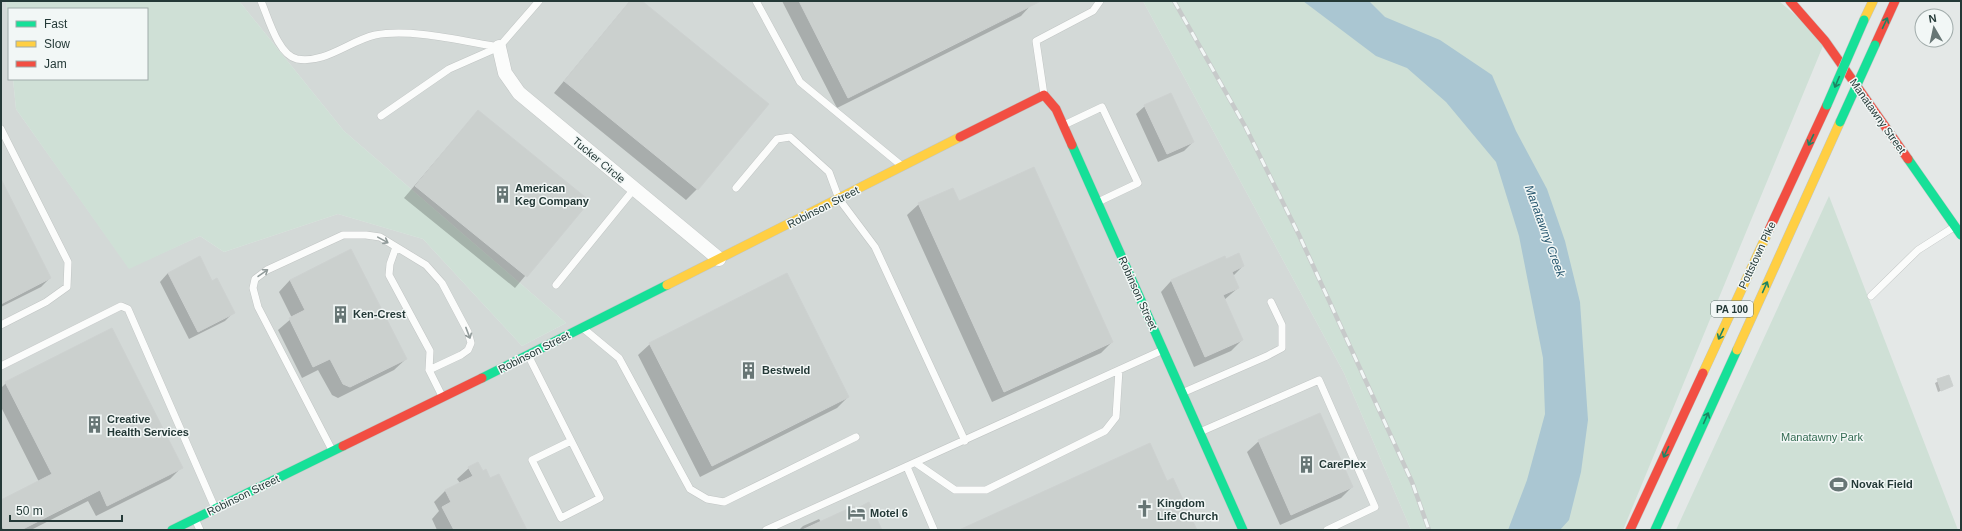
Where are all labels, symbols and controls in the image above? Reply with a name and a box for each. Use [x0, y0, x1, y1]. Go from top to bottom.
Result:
legend [8, 8, 148, 80]
north arrow [1914, 8, 1954, 48]
text: N [1928, 12, 1937, 25]
text: Fast [44, 17, 68, 31]
one-way arrow [1882, 17, 1889, 29]
text: Slow [44, 37, 70, 51]
text: Jam [44, 57, 67, 71]
one-way arrow [1833, 75, 1840, 87]
street label: Manatawny Street [1848, 76, 1908, 156]
one-way arrow [1807, 134, 1814, 146]
street label: Tucker Circle [570, 135, 628, 185]
place label: American Keg Company [515, 182, 590, 207]
water label: Manatawny Creek [1522, 183, 1568, 280]
building icon: American Keg Company [492, 184, 512, 204]
street label: Robinson Street [785, 184, 861, 230]
street label: Pottstown Pike [1736, 219, 1778, 291]
one-way arrow [377, 236, 389, 244]
street label: Robinson Street [1116, 255, 1160, 331]
one-way arrow [257, 269, 268, 277]
one-way arrow [1762, 281, 1769, 293]
road number: PA 100 [1711, 301, 1753, 317]
building icon: Ken-Crest [330, 304, 350, 324]
place label: Ken-Crest [353, 308, 406, 320]
one-way arrow [464, 326, 472, 338]
one-way arrow [1717, 328, 1724, 340]
street label: Robinson Street [496, 329, 572, 375]
building icon: Bestweld [739, 360, 759, 380]
place label: Bestweld [762, 364, 810, 376]
one-way arrow [1703, 412, 1710, 424]
place label: Creative Health Services [107, 413, 189, 438]
building icon: Creative Health Services [84, 415, 104, 435]
park label: Manatawny Park [1781, 431, 1863, 443]
one-way arrow [1662, 446, 1669, 458]
building icon: CarePlex [1296, 454, 1316, 474]
place label: CarePlex [1319, 458, 1367, 470]
street label: Robinson Street [205, 472, 281, 518]
sports icon: Novak Field [1828, 474, 1848, 494]
place label: Novak Field [1851, 478, 1913, 490]
scale bar [10, 497, 122, 523]
place label: Kingdom Life Church [1157, 497, 1218, 522]
church icon: Kingdom Life Church [1134, 499, 1154, 519]
hotel icon: Motel 6 [847, 503, 867, 523]
text: 50 m [16, 504, 43, 518]
place label: Motel 6 [870, 507, 908, 519]

